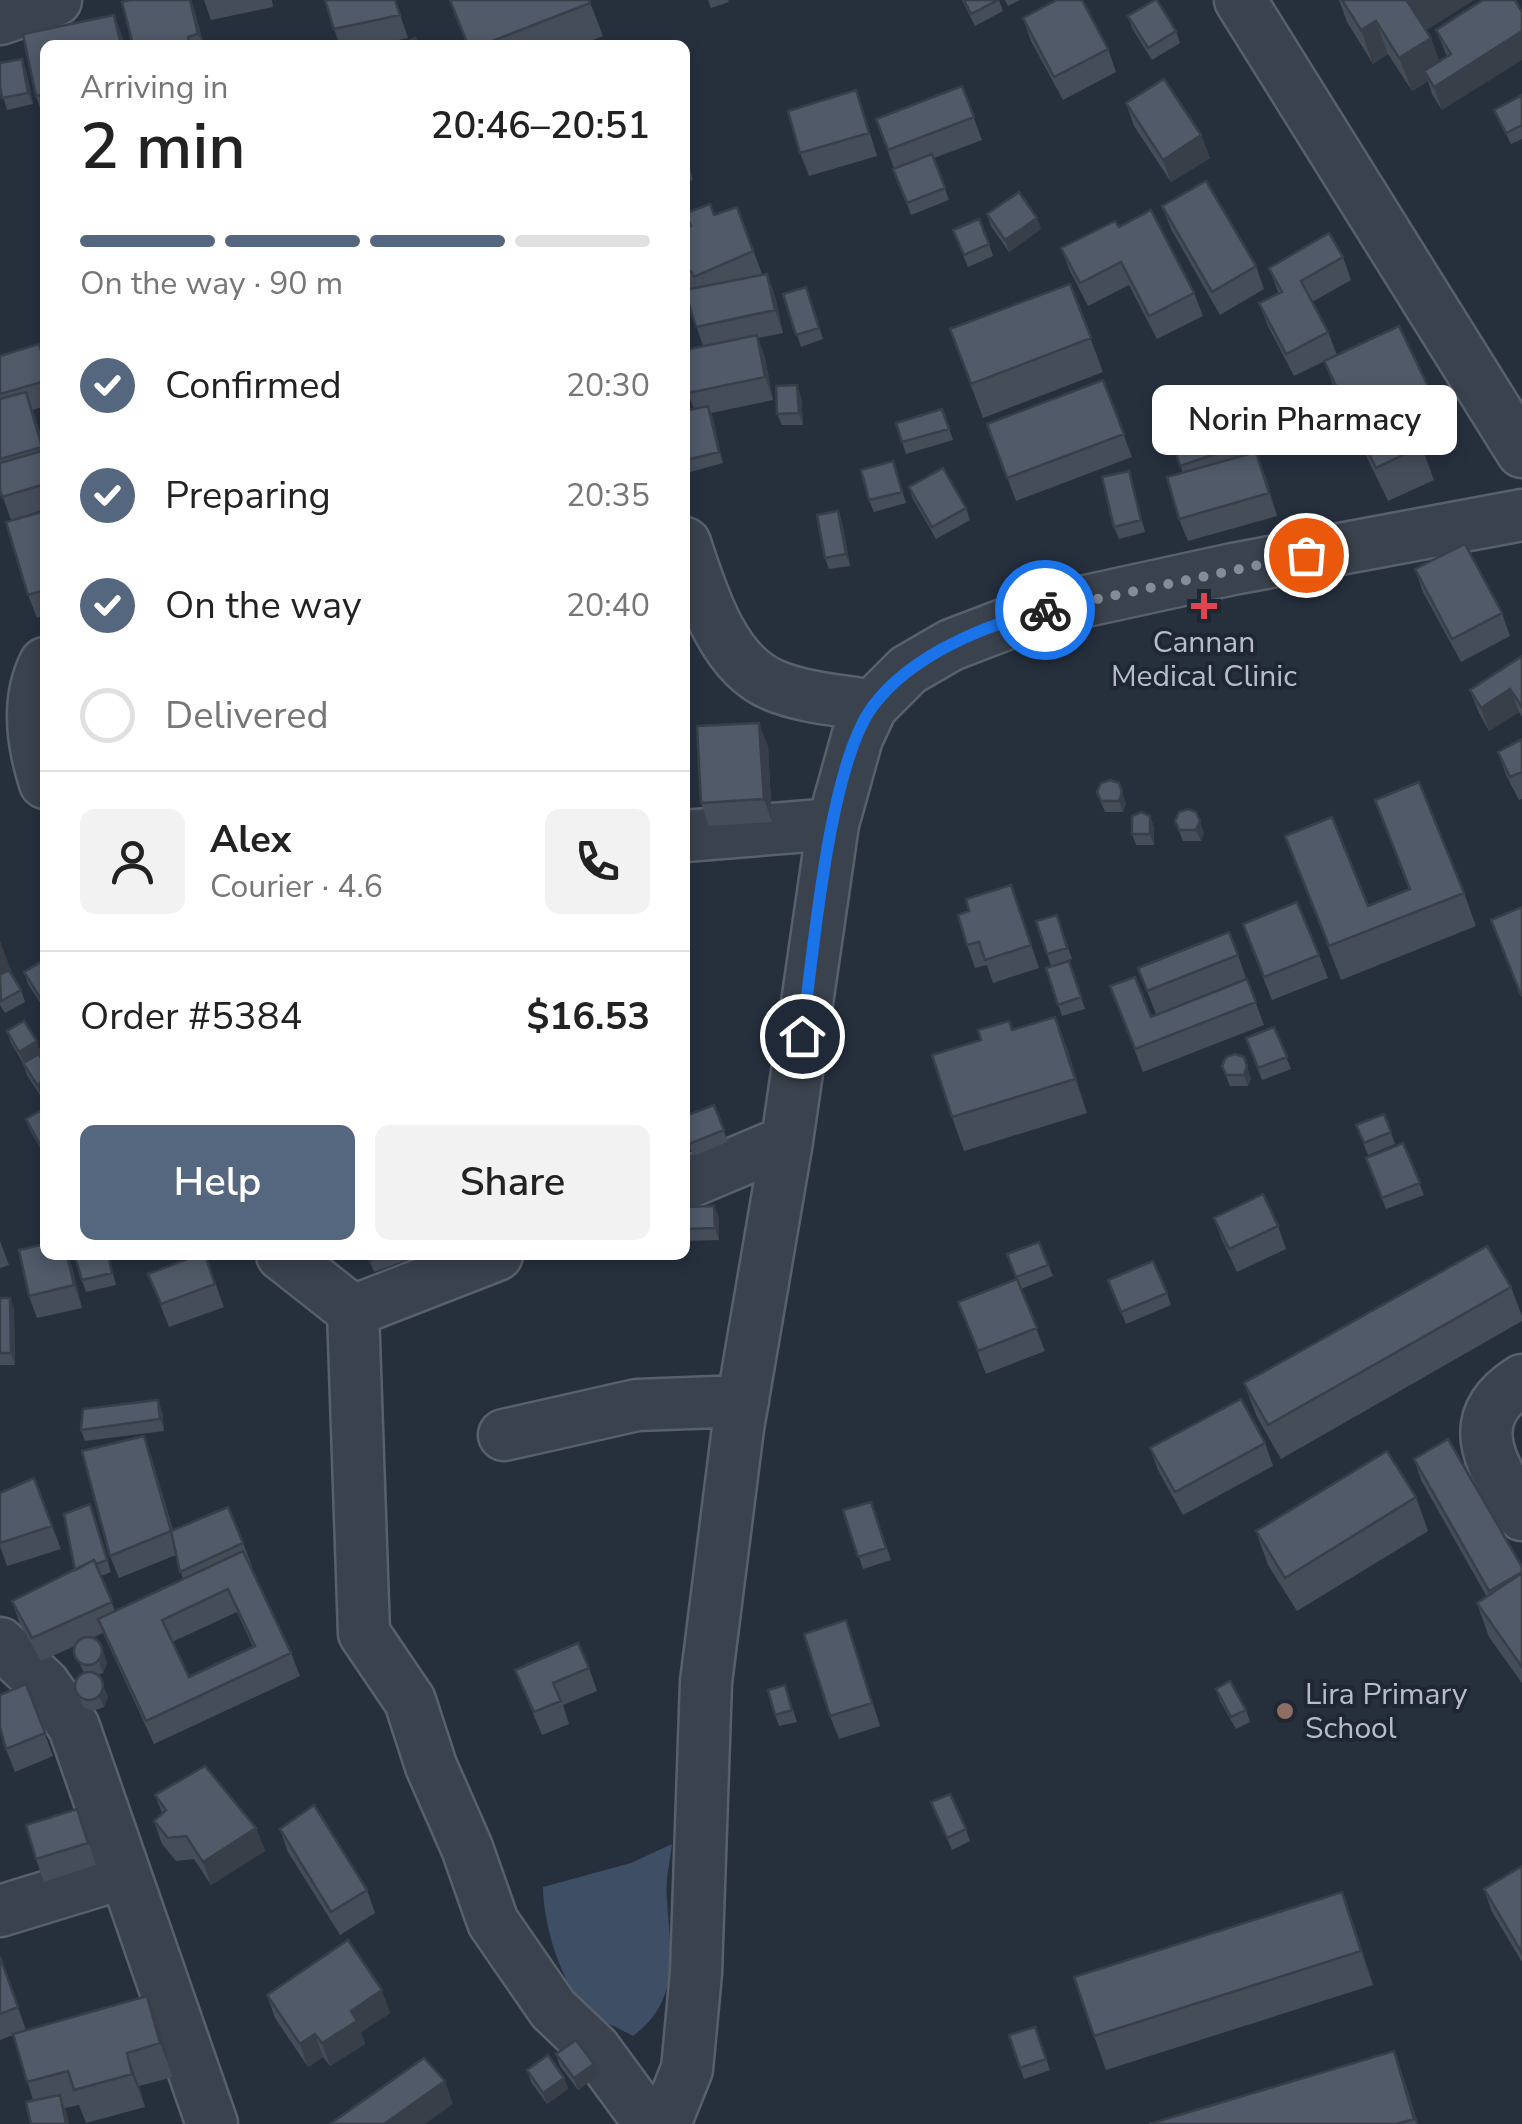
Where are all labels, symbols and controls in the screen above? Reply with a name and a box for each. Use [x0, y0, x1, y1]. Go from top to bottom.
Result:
text: Arriving in [80, 66, 228, 109]
text: 20:46–20:51 [431, 100, 650, 151]
text: 2 min [80, 102, 246, 191]
text: On the way · 90 m [80, 262, 343, 305]
icon: check [80, 358, 135, 413]
text: Confirmed [165, 360, 342, 411]
text: 20:30 [566, 364, 650, 407]
callout: Norin Pharmacy [1154, 385, 1458, 455]
text: Norin Pharmacy [1188, 398, 1421, 441]
icon: check [80, 468, 135, 523]
text: Preparing [165, 470, 331, 521]
text: 20:35 [566, 474, 650, 517]
pin [1264, 513, 1349, 598]
icon: bag [1279, 528, 1334, 583]
courier [995, 560, 1095, 660]
icon: check [80, 578, 135, 633]
text: On the way [165, 580, 361, 631]
icon: bike [1018, 583, 1073, 638]
text: 20:40 [566, 584, 650, 627]
marker: Cannan Medical Clinic [1191, 593, 1217, 619]
place label: Cannan Medical Clinic [1111, 622, 1297, 697]
text: Delivered [165, 690, 329, 741]
button: person [80, 809, 185, 914]
button: phone [545, 809, 650, 914]
text: Alex [210, 814, 291, 865]
text: Courier · 4.6 [210, 865, 383, 908]
text: Order #5384 [80, 991, 302, 1042]
text: $16.53 [527, 991, 650, 1042]
pin [760, 994, 845, 1079]
icon: home [775, 1009, 830, 1064]
button: Help [80, 1125, 355, 1240]
button: Share [375, 1125, 650, 1240]
place label: Lira Primary School [1305, 1674, 1468, 1749]
marker: Lira Primary School [1274, 1700, 1296, 1722]

